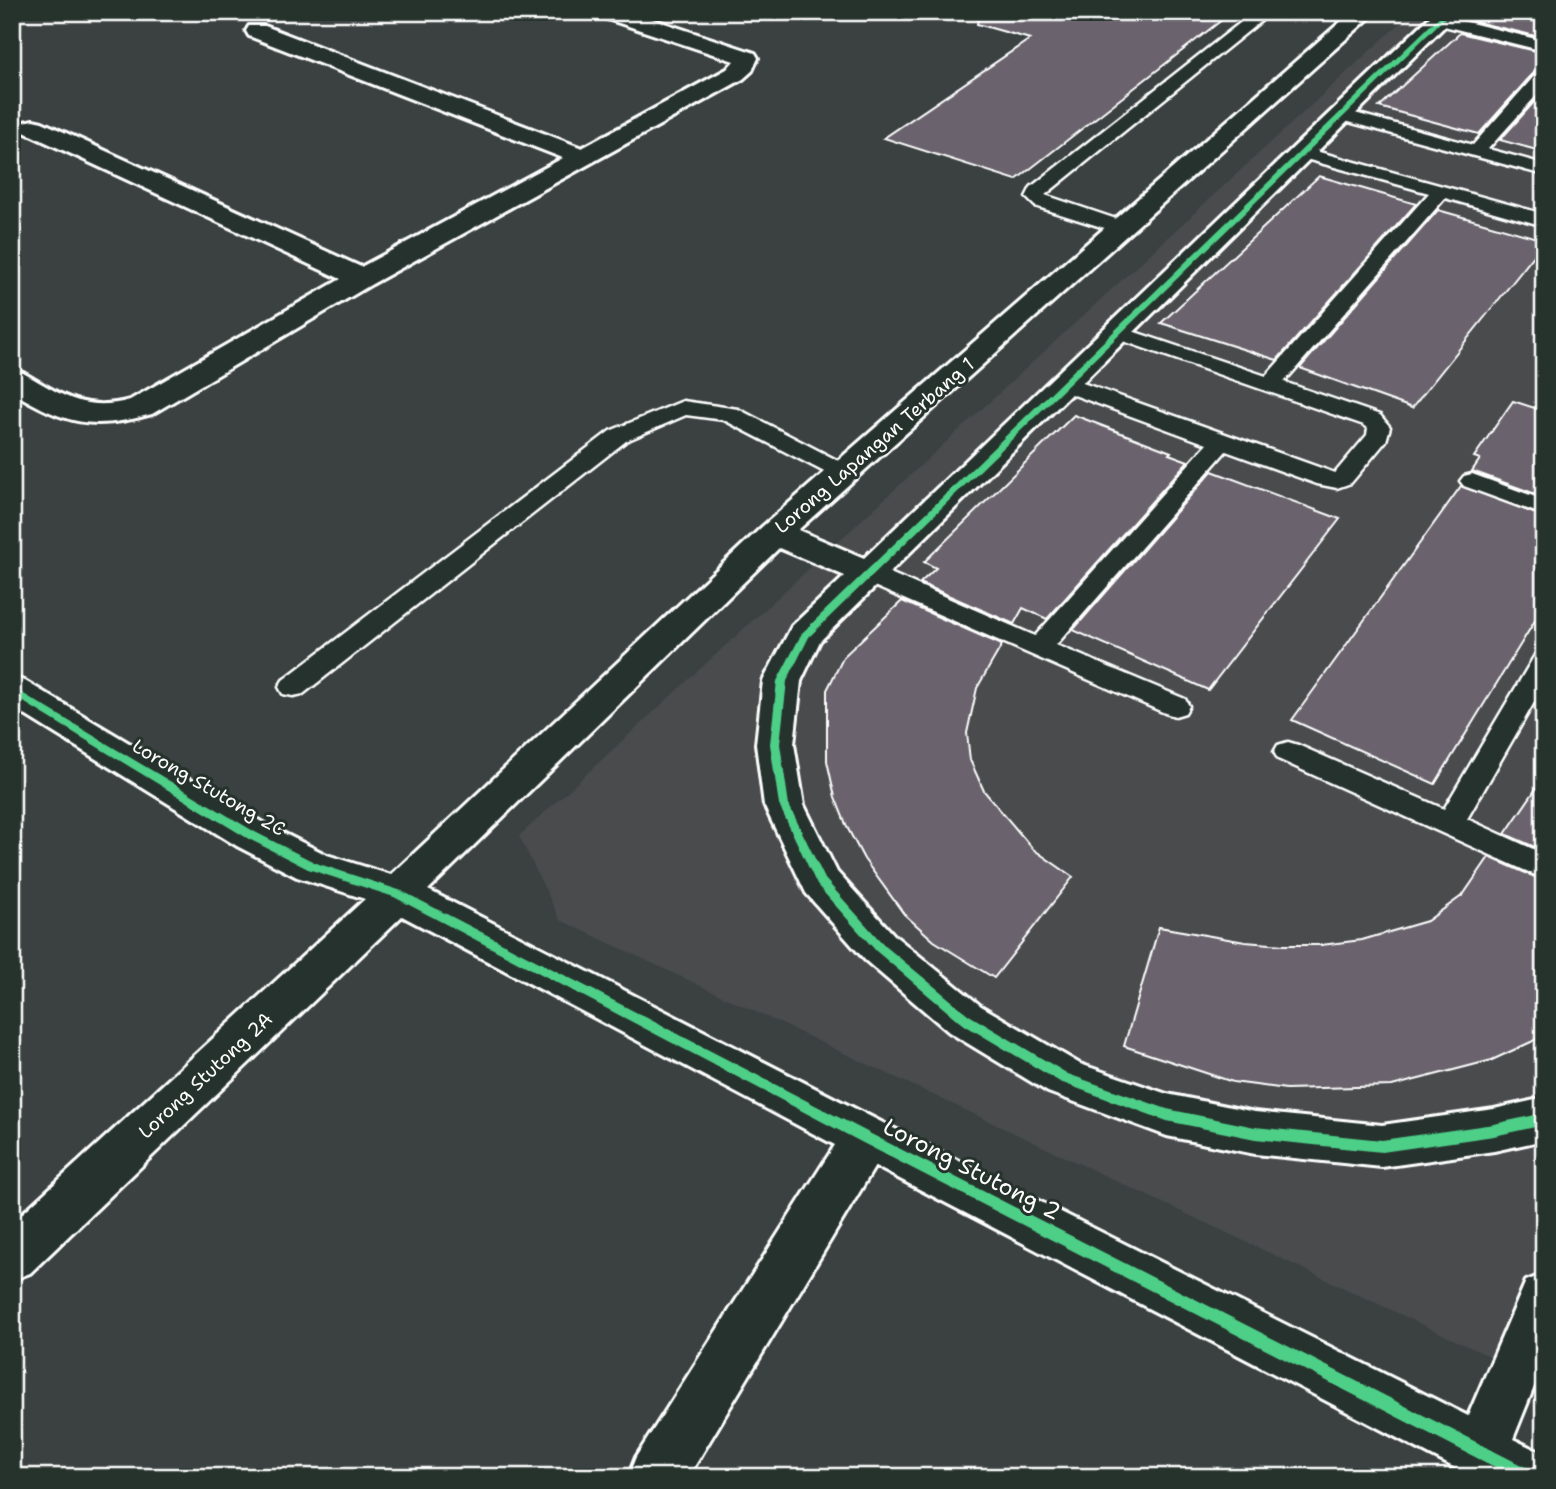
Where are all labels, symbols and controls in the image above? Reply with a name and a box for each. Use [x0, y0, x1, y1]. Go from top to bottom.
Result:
street label: Lorong Lapangan Terbang 1 [769, 352, 979, 539]
street label: Lorong Stutong 2C [128, 733, 290, 841]
street label: Lorong Stutong 2A [133, 1007, 278, 1144]
street label: Lorong Stutong 2 [878, 1111, 1066, 1227]

